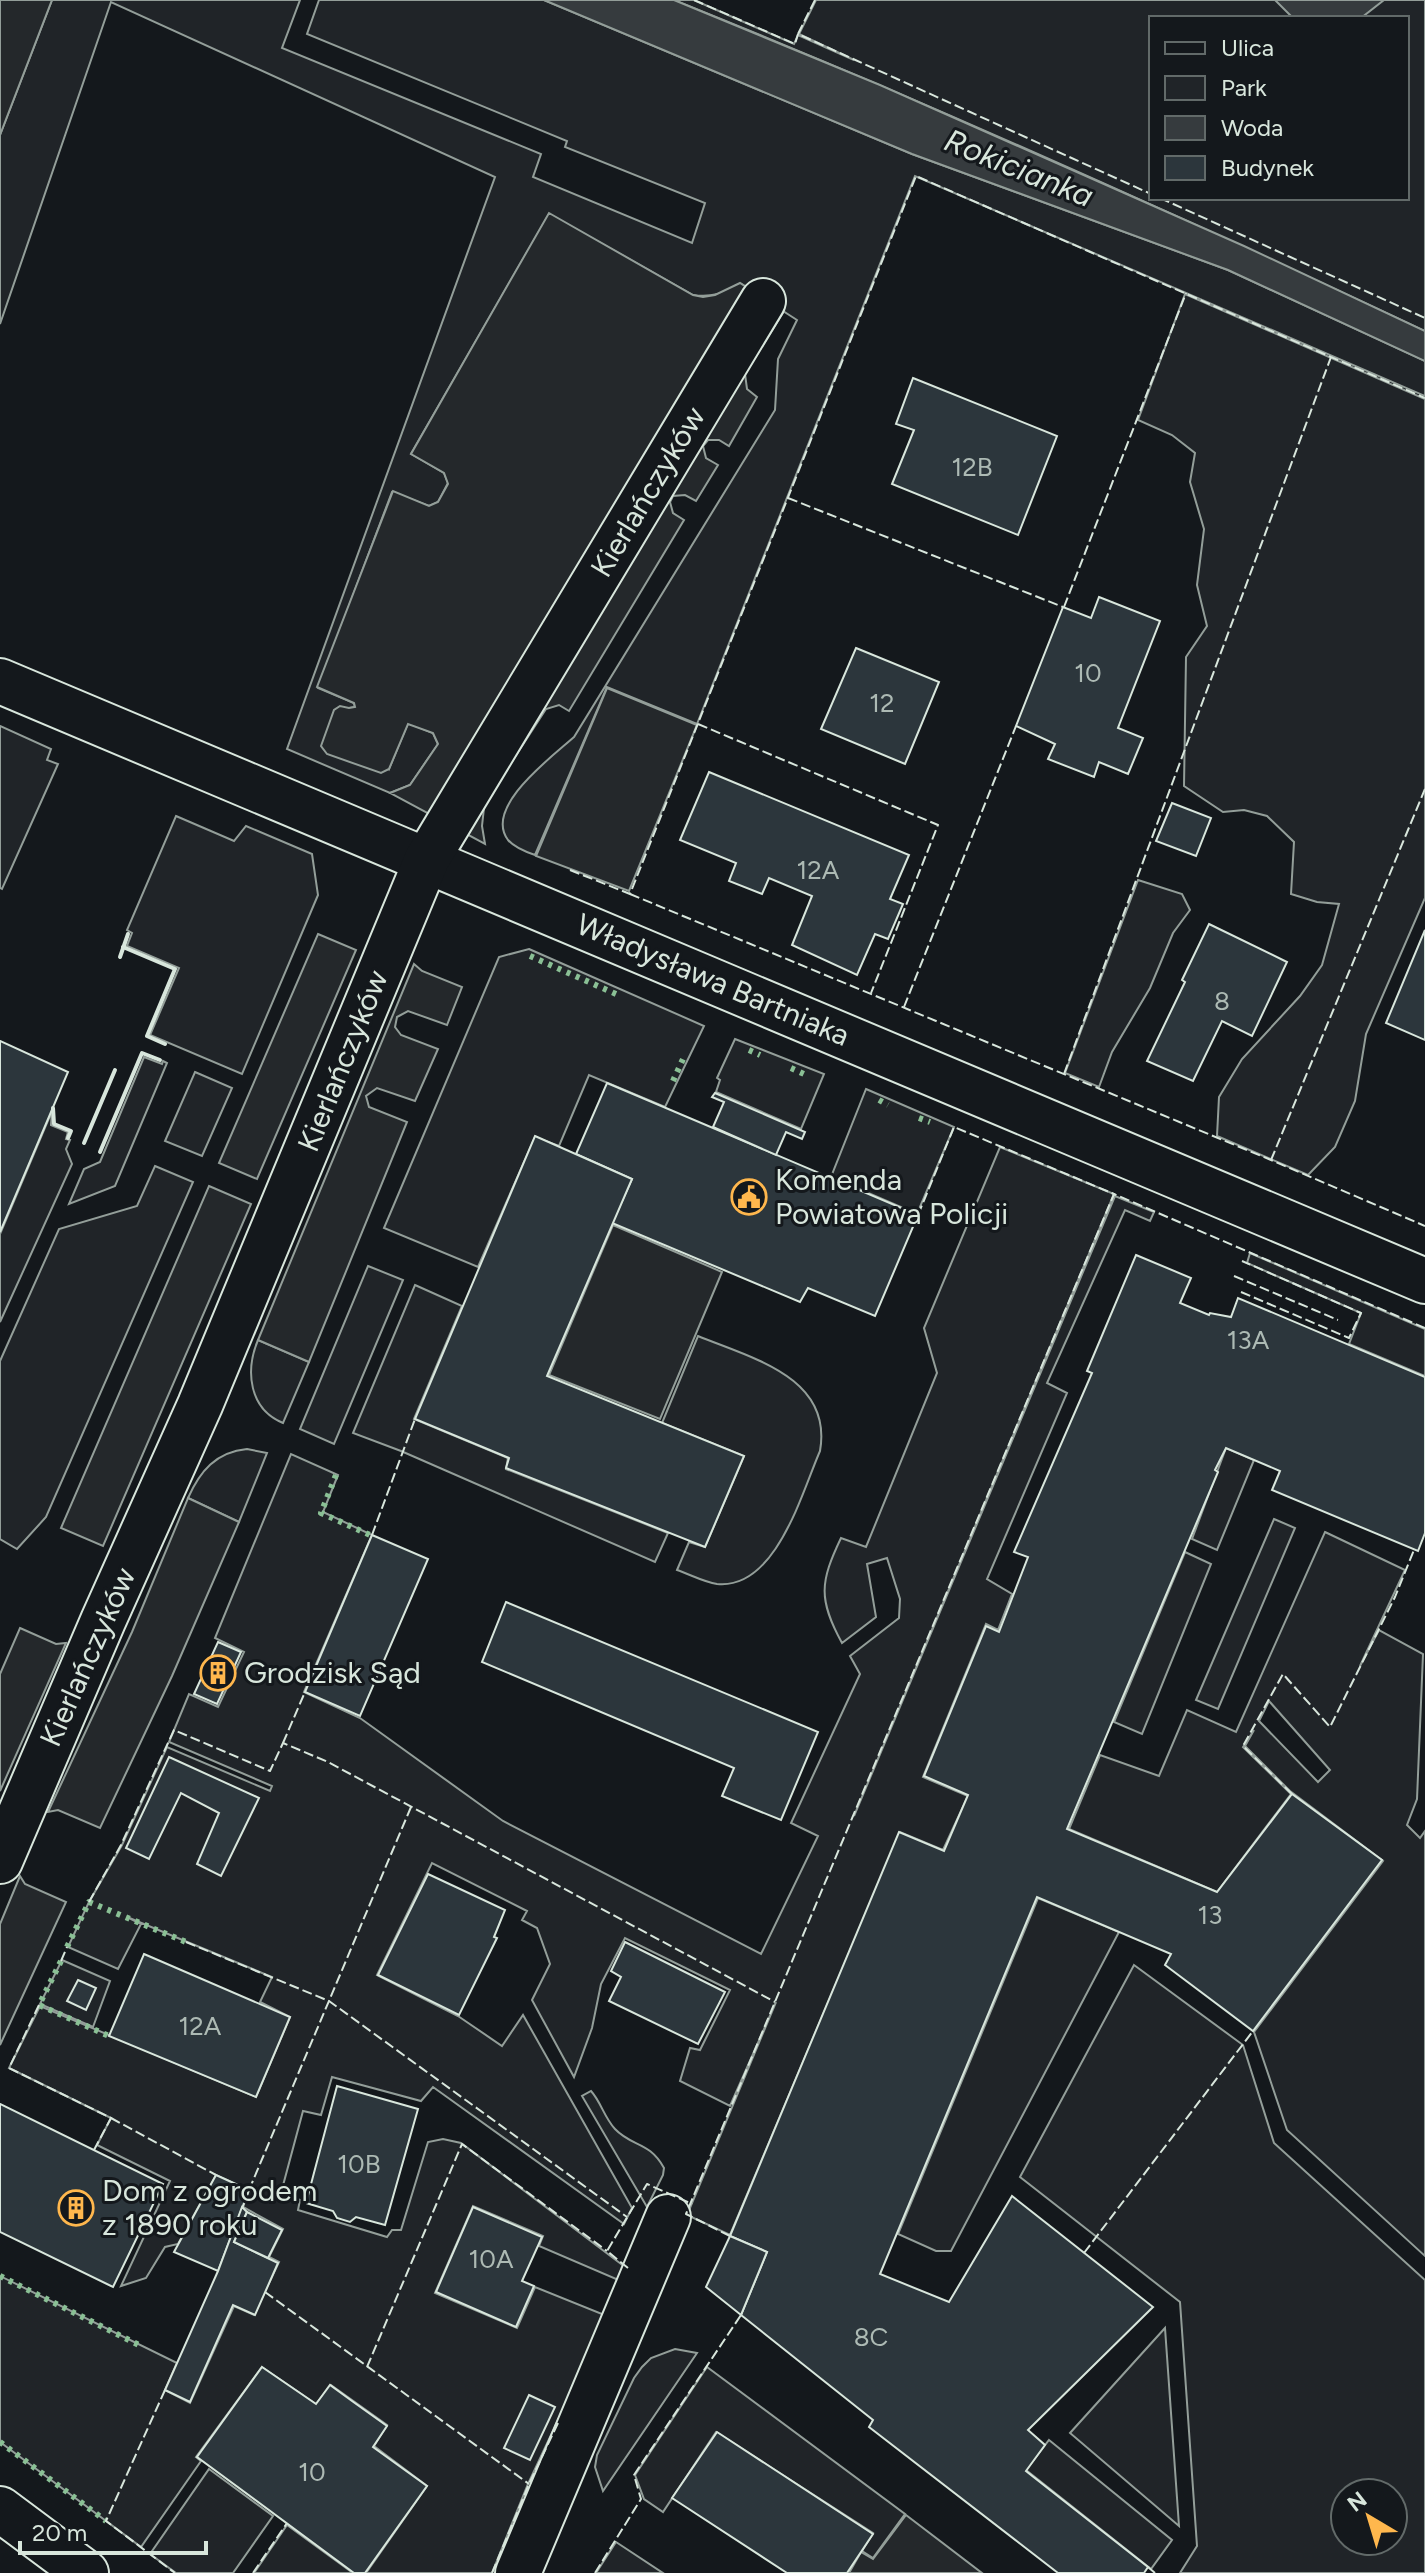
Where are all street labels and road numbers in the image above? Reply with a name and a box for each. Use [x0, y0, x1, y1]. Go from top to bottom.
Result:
street label: Kierlańczyków [582, 400, 713, 584]
street label: Władysława Bartniaka [571, 905, 855, 1054]
street label: Kierlańczyków [289, 964, 396, 1157]
street label: Kierlańczyków [32, 1561, 144, 1752]

